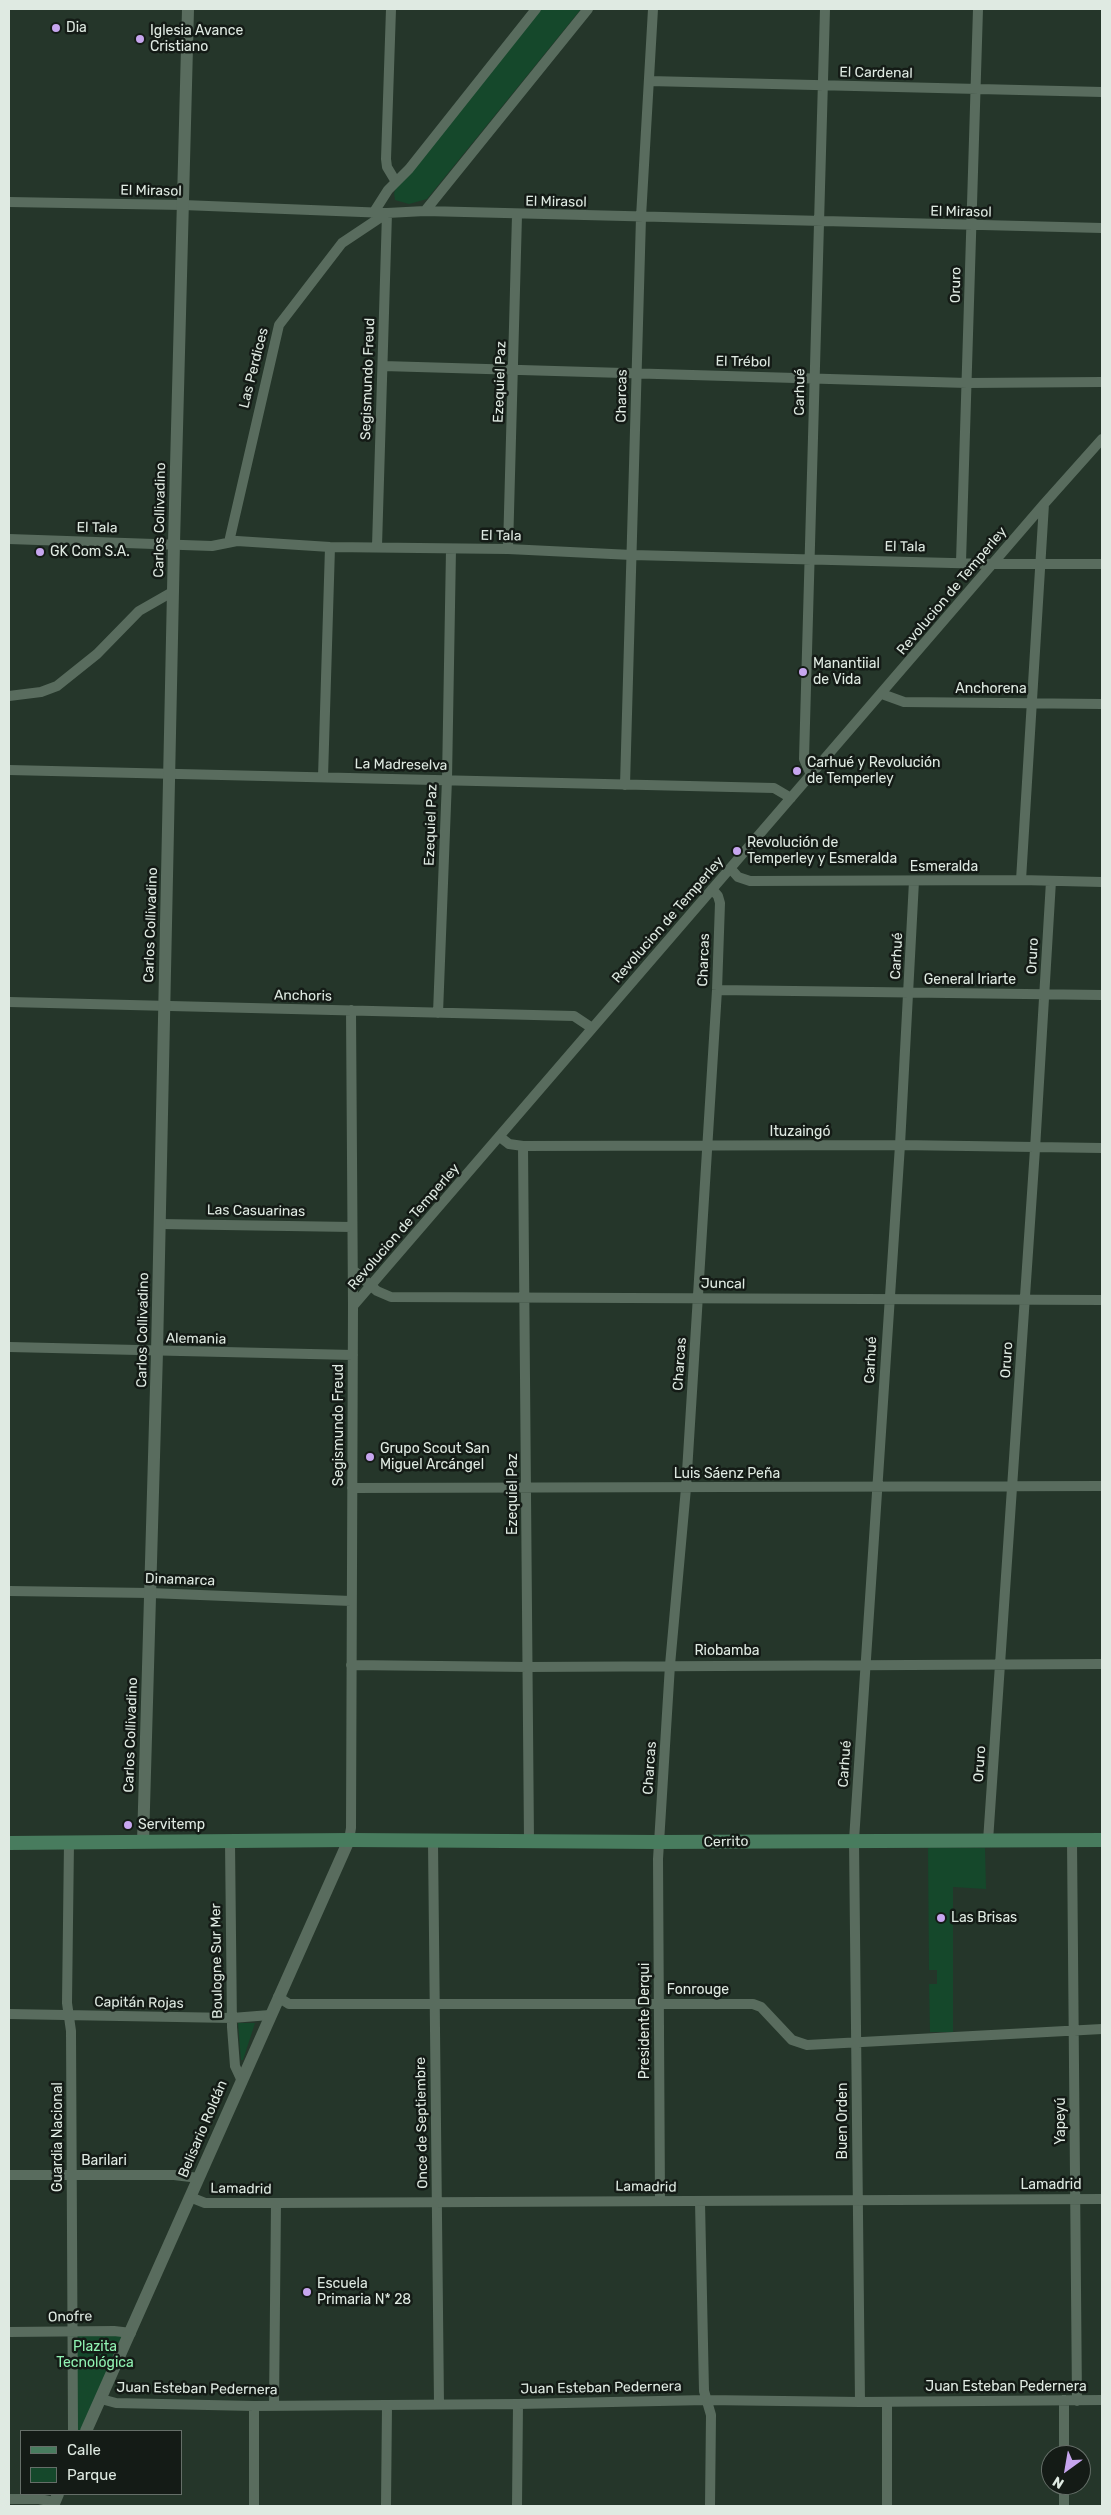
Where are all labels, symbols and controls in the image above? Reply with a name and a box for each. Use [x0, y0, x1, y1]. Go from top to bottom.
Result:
place label: Dia [66, 20, 87, 36]
marker: Dia [50, 22, 62, 34]
place label: Iglesia Avance Cristiano [150, 23, 243, 56]
marker: Iglesia Avance Cristiano [134, 33, 146, 45]
street label: El Cardenal [839, 64, 913, 82]
street label: El Mirasol [120, 182, 182, 200]
street label: El Mirasol [525, 193, 587, 211]
street label: El Mirasol [930, 203, 992, 221]
street label: Oruro [947, 267, 965, 303]
street label: Segismundo Freud [357, 318, 379, 440]
street label: Las Perdices [236, 326, 272, 410]
street label: Ezequiel Paz [490, 341, 510, 423]
street label: El Trébol [715, 353, 771, 371]
street label: Carhué [791, 368, 809, 416]
street label: Charcas [613, 369, 631, 423]
street label: Carlos Collivadino [151, 462, 169, 578]
street label: El Tala [76, 519, 118, 537]
street label: Revolucion de Temperley [894, 524, 1010, 658]
street label: El Tala [480, 527, 522, 545]
street label: El Tala [884, 538, 926, 556]
place label: GK Com S.A. [50, 544, 130, 560]
marker: GK Com S.A. [34, 546, 46, 558]
place label: Manantiial de Vida [813, 656, 880, 689]
marker: Manantiial de Vida [797, 666, 809, 678]
street label: Anchorena [955, 681, 1027, 697]
place label: Carhué y Revolución de Temperley [807, 755, 940, 788]
street label: La Madreselva [354, 756, 448, 774]
marker: Carhué y Revolución de Temperley [791, 765, 803, 777]
street label: Ezequiel Paz [421, 784, 441, 866]
place label: Revolución de Temperley y Esmeralda [747, 835, 897, 868]
marker: Revolución de Temperley y Esmeralda [731, 845, 743, 857]
street label: Revolucion de Temperley [609, 853, 727, 987]
street label: Esmeralda [910, 859, 978, 875]
street label: Carlos Collivadino [141, 867, 161, 983]
street label: Carhué [887, 932, 907, 980]
street label: Charcas [695, 933, 713, 987]
street label: Oruro [1024, 937, 1042, 975]
street label: General Iriarte [924, 972, 1016, 988]
street label: Anchoris [274, 987, 332, 1005]
street label: Ituzaingó [770, 1124, 830, 1140]
street label: Revolucion de Temperley [345, 1160, 463, 1294]
street label: Las Casuarinas [207, 1202, 305, 1220]
street label: Carlos Collivadino [134, 1272, 152, 1388]
street label: Juncal [701, 1275, 745, 1293]
street label: Alemania [166, 1330, 226, 1348]
street label: Carhué [861, 1336, 881, 1384]
street label: Charcas [670, 1337, 690, 1391]
street label: Oruro [997, 1341, 1017, 1379]
street label: Segismundo Freud [331, 1364, 347, 1486]
place label: Grupo Scout San Miguel Arcángel [380, 1441, 490, 1474]
marker: Grupo Scout San Miguel Arcángel [364, 1451, 376, 1463]
street label: Ezequiel Paz [505, 1453, 521, 1535]
street label: Luis Sáenz Peña [674, 1466, 780, 1482]
street label: Dinamarca [145, 1570, 215, 1590]
street label: Riobamba [694, 1643, 760, 1659]
street label: Carlos Collivadino [121, 1677, 141, 1793]
street label: Carhué [835, 1740, 855, 1788]
street label: Charcas [640, 1741, 660, 1795]
street label: Oruro [970, 1745, 990, 1783]
place label: Servitemp [138, 1817, 205, 1833]
marker: Servitemp [122, 1819, 134, 1831]
street label: Cerrito [704, 1833, 748, 1851]
street label: Boulogne Sur Mer [208, 1903, 226, 2019]
place label: Las Brisas [951, 1910, 1017, 1926]
marker: Las Brisas [935, 1912, 947, 1924]
street label: Presidente Derqui [637, 1963, 653, 2079]
street label: Fonrouge [667, 1982, 729, 1998]
street label: Capitán Rojas [94, 1994, 184, 2012]
street label: Once de Septiembre [412, 2057, 432, 2189]
street label: Belisario Roldán [175, 2078, 231, 2180]
street label: Guardia Nacional [50, 2082, 66, 2192]
street label: Buen Orden [835, 2083, 851, 2159]
street label: Yapeyú [1053, 2097, 1069, 2145]
street label: Barilari [81, 2153, 127, 2169]
street label: Lamadrid [1020, 2177, 1082, 2193]
street label: Lamadrid [615, 2178, 677, 2196]
street label: Lamadrid [210, 2180, 272, 2198]
place label: Escuela Primaria N* 28 [317, 2276, 411, 2308]
marker: Escuela Primaria N* 28 [301, 2286, 313, 2298]
street label: Onofre [48, 2308, 92, 2326]
park label: Plazita Tecnológica [56, 2339, 134, 2372]
street label: Juan Esteban Pedernera [520, 2378, 682, 2398]
street label: Juan Esteban Pedernera [116, 2379, 278, 2399]
street label: Juan Esteban Pedernera [925, 2379, 1087, 2395]
legend [20, 2430, 182, 2495]
text: Calle [67, 2441, 101, 2459]
north arrow [1041, 2445, 1091, 2495]
text: Parque [67, 2466, 117, 2484]
text: N [1050, 2472, 1067, 2492]

